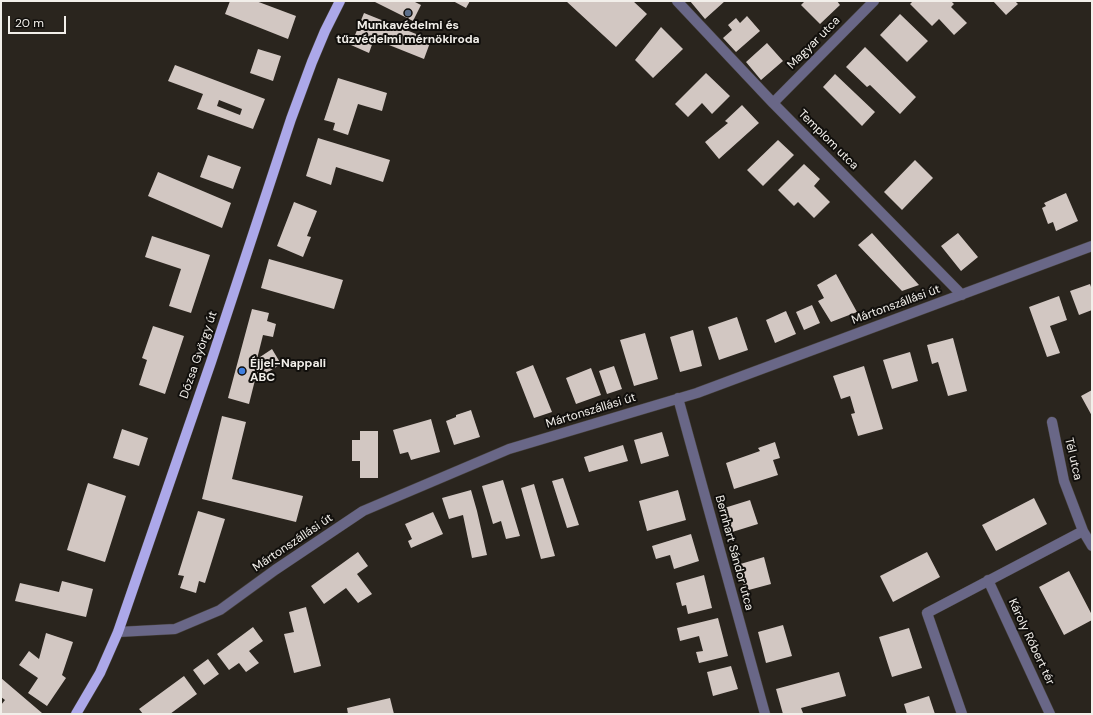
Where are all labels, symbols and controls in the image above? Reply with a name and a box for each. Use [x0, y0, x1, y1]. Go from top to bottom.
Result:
scale bar [10, 8, 68, 34]
marker: Munkavédelmi és tűzvédelmi mérnökiroda [403, 8, 413, 18]
street label: Magyar utca [785, 14, 843, 72]
text: 20 m [15, 15, 44, 31]
place label: Munkavédelmi és tűzvédelmi mérnökiroda [336, 19, 480, 47]
street label: Templom utca [795, 107, 861, 173]
street label: Mártonszállási út [850, 282, 942, 328]
street label: Dózsa György út [177, 309, 221, 401]
place label: Éjjel-Nappali ABC [250, 357, 326, 385]
marker: Éjjel-Nappali ABC [237, 366, 247, 376]
street label: Mártonszállási út [544, 390, 638, 432]
street label: Tél utca [1061, 436, 1085, 482]
street label: Bernhart Sándor utca [712, 494, 756, 612]
street label: Mártonszállási út [250, 511, 336, 575]
street label: Károly Róbert tér [1005, 597, 1057, 687]

